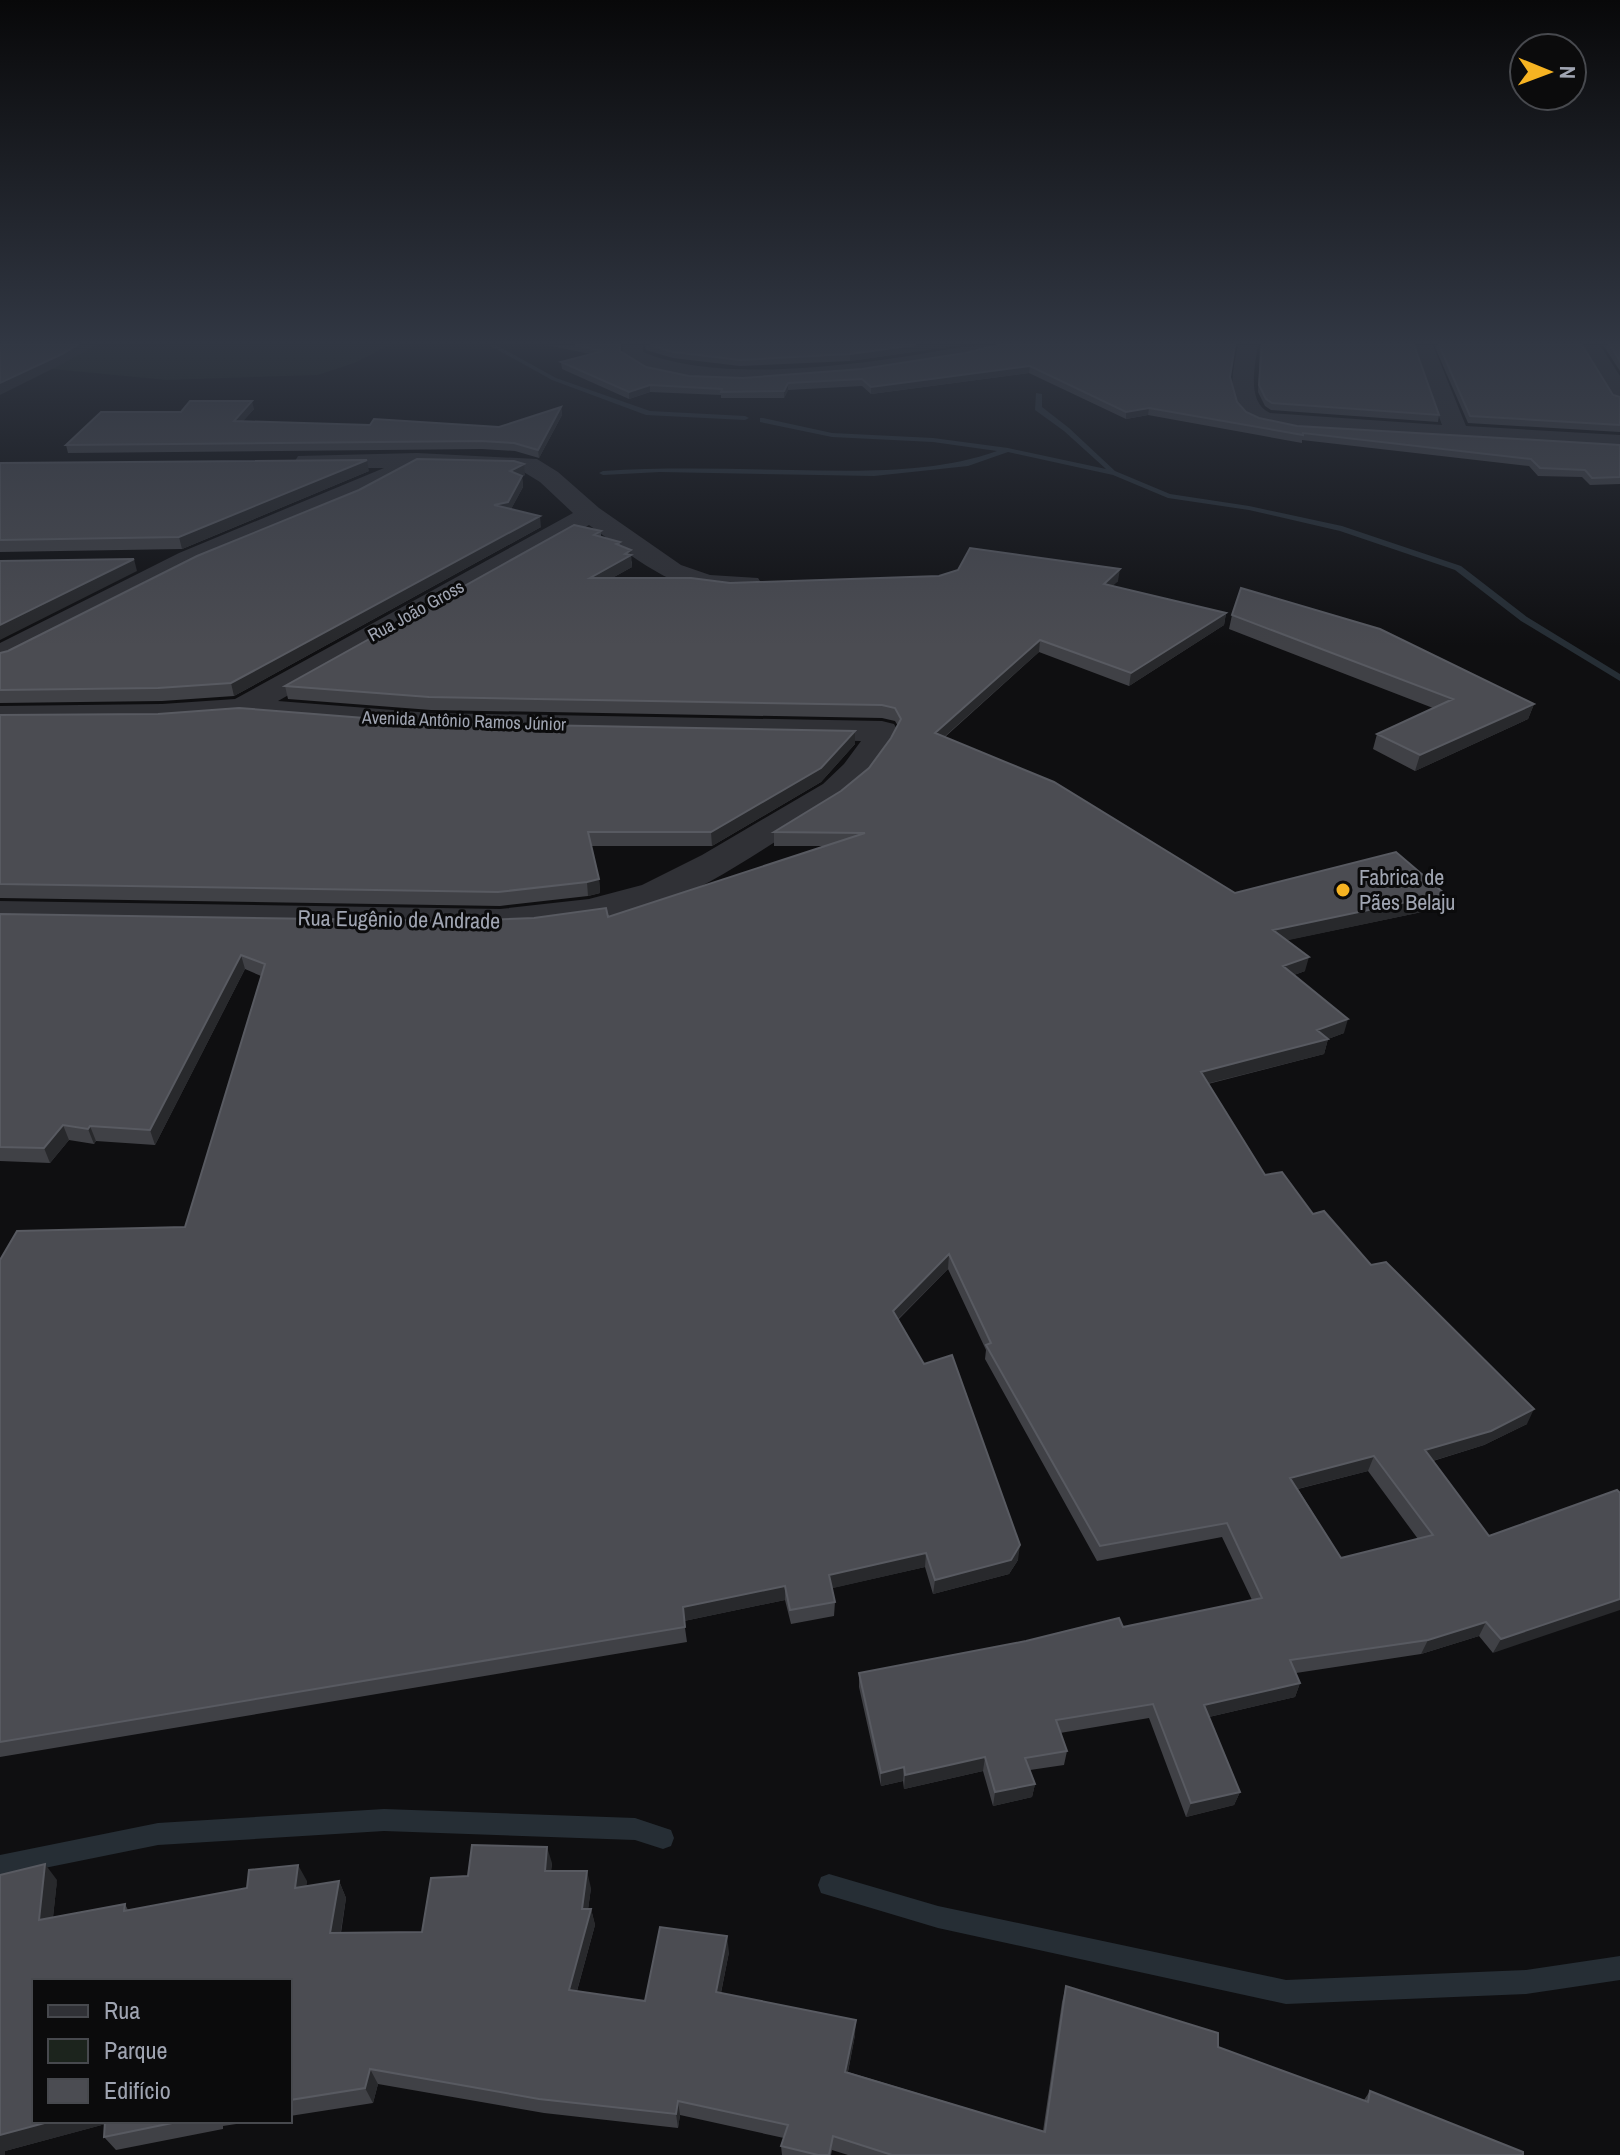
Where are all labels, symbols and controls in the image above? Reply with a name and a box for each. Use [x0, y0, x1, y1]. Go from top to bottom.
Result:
north arrow [1508, 32, 1588, 112]
text: N [1553, 66, 1583, 79]
street label: Rua João Gross [363, 574, 468, 647]
street label: Avenida Antônio Ramos Júnior [361, 704, 567, 737]
place label: Fabrica de Pães Belaju [1359, 862, 1455, 917]
marker: Fabrica de Pães Belaju [1334, 881, 1352, 899]
street label: Rua Eugênio de Andrade [297, 902, 501, 936]
legend [32, 1979, 292, 2123]
text: Rua [104, 1994, 140, 2026]
text: Parque [104, 2034, 167, 2066]
text: Edifício [104, 2074, 171, 2106]

